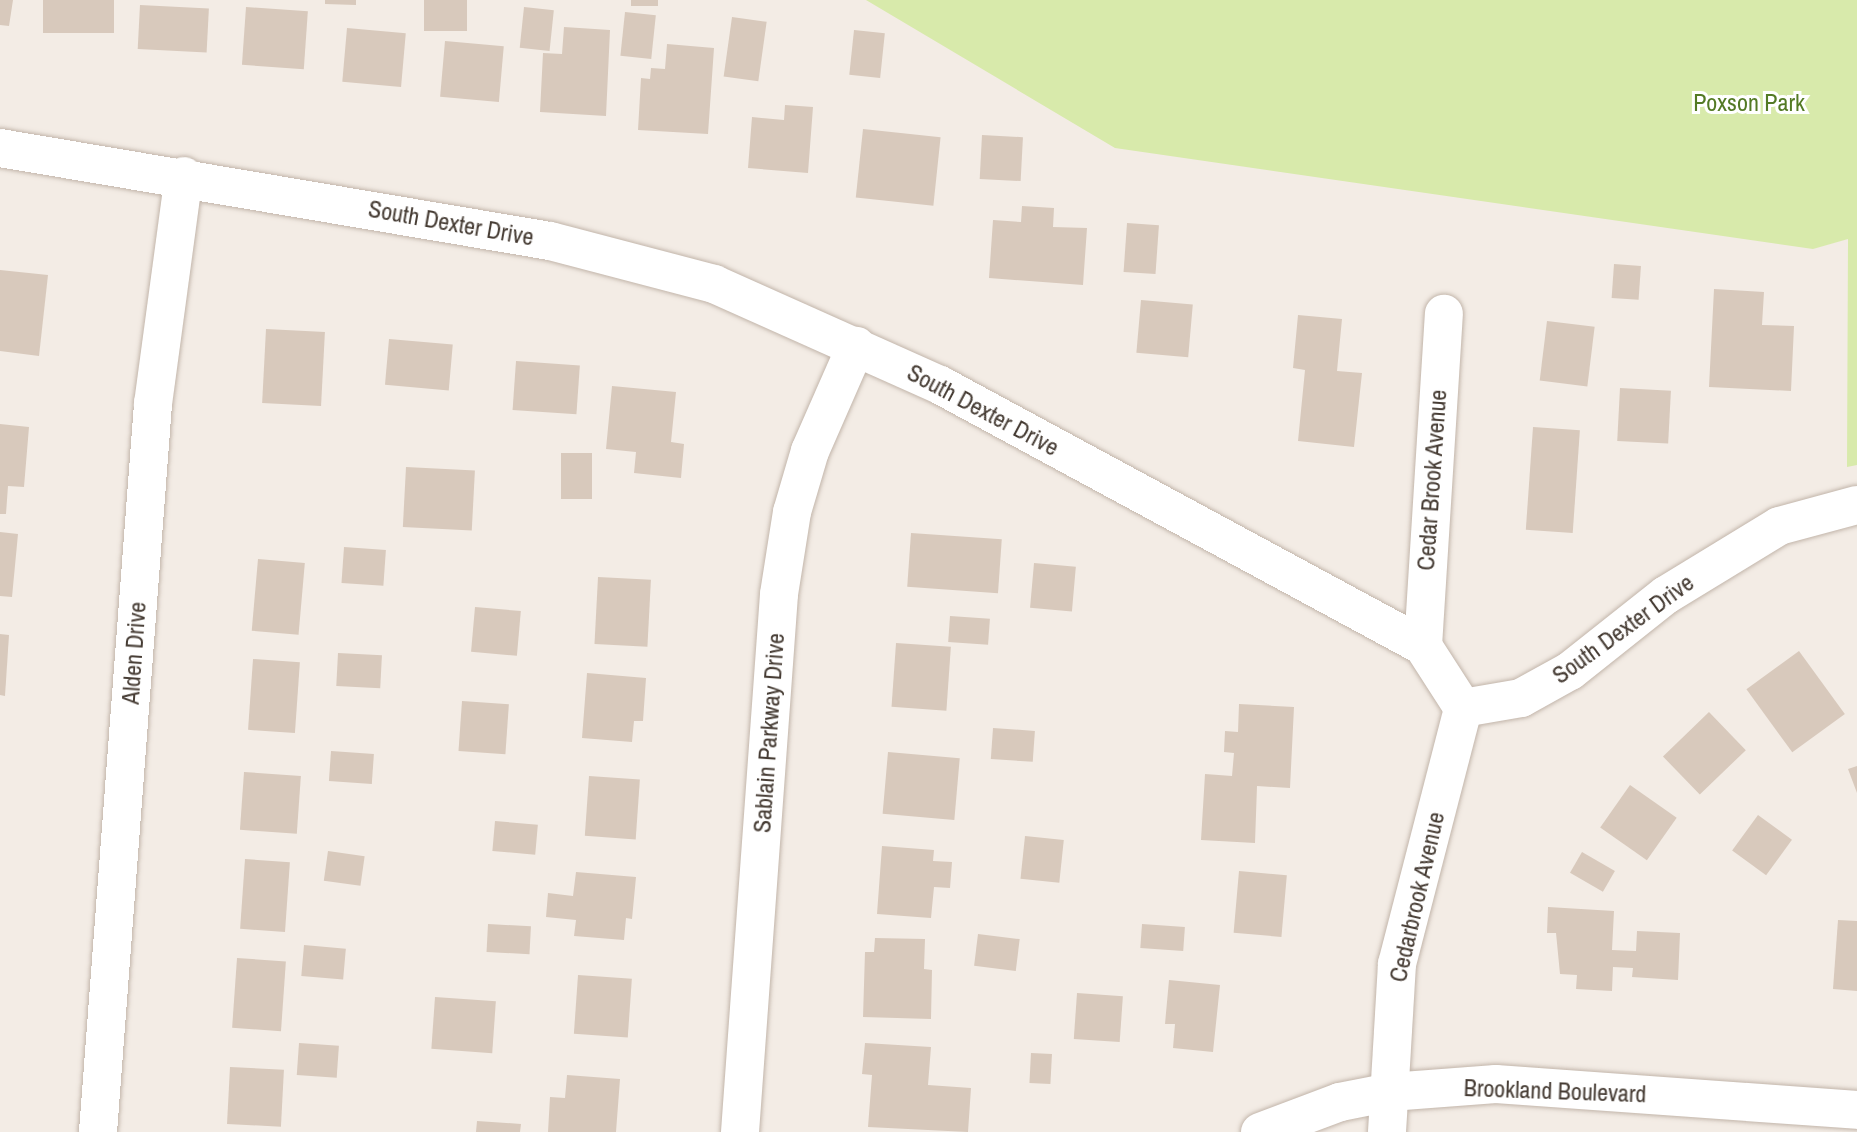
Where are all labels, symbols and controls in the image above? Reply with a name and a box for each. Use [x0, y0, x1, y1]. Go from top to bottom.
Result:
park label: Poxson Park [1693, 89, 1805, 117]
street label: South Dexter Drive [366, 194, 536, 252]
street label: South Dexter Drive [902, 358, 1064, 462]
street label: Cedar Brook Avenue [1411, 388, 1453, 572]
street label: South Dexter Drive [1547, 568, 1699, 690]
street label: Alden Drive [116, 601, 152, 705]
street label: Sablain Parkway Drive [748, 632, 790, 834]
street label: Cedarbrook Avenue [1383, 809, 1451, 985]
street label: Brookland Boulevard [1463, 1073, 1647, 1109]

